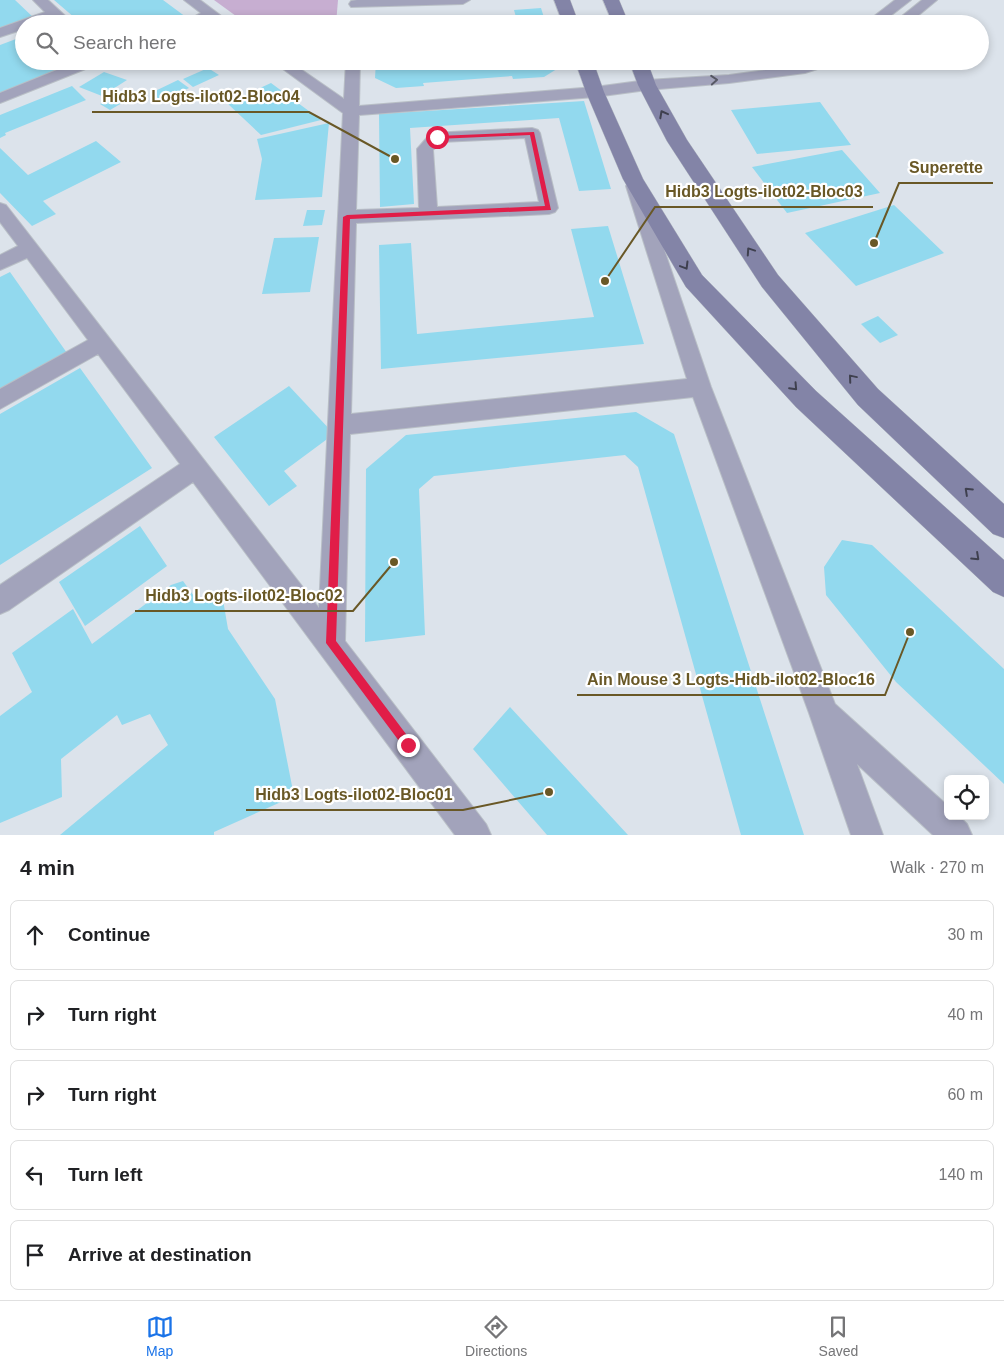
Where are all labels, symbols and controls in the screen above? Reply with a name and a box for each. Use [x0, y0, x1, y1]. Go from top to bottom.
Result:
search box [15, 15, 989, 70]
icon: search [33, 29, 61, 57]
text: Search here [73, 32, 177, 53]
one-way arrow [710, 75, 718, 86]
callout: Hidb3 Logts-ilot02-Bloc04 [92, 81, 309, 112]
text: Hidb3 Logts-ilot02-Bloc04 [102, 88, 300, 105]
one-way arrow [659, 110, 669, 119]
route start [426, 126, 449, 149]
callout: Superette [899, 152, 993, 183]
text: Superette [909, 159, 983, 176]
callout: Hidb3 Logts-ilot02-Bloc03 [655, 176, 873, 207]
text: Hidb3 Logts-ilot02-Bloc03 [665, 183, 863, 200]
one-way arrow [747, 247, 757, 256]
one-way arrow [679, 261, 689, 270]
one-way arrow [848, 374, 857, 383]
one-way arrow [788, 381, 797, 390]
one-way arrow [965, 488, 974, 497]
one-way arrow [971, 551, 980, 560]
callout: Hidb3 Logts-ilot02-Bloc02 [135, 580, 353, 611]
text: Hidb3 Logts-ilot02-Bloc02 [145, 587, 343, 604]
callout: Ain Mouse 3 Logts-Hidb-ilot02-Bloc16 [577, 664, 885, 695]
text: Ain Mouse 3 Logts-Hidb-ilot02-Bloc16 [587, 671, 875, 688]
route end [397, 734, 420, 757]
map controls [944, 775, 989, 820]
button: locate [944, 775, 989, 820]
callout: Hidb3 Logts-ilot02-Bloc01 [246, 779, 463, 810]
text: Hidb3 Logts-ilot02-Bloc01 [255, 786, 453, 803]
text: 4 min [20, 856, 75, 879]
text: Walk · 270 m [890, 859, 984, 876]
icon: ahead [21, 921, 49, 949]
text: Continue [68, 924, 150, 945]
text: 30 m [947, 926, 983, 943]
icon: right [21, 1001, 49, 1029]
text: Turn right [68, 1004, 156, 1025]
text: 40 m [947, 1006, 983, 1023]
icon: right [21, 1081, 49, 1109]
text: Turn right [68, 1084, 156, 1105]
text: 60 m [947, 1086, 983, 1103]
icon: left [21, 1161, 49, 1189]
text: Turn left [68, 1164, 143, 1185]
text: 140 m [939, 1166, 983, 1183]
icon: arrive [21, 1241, 49, 1269]
text: Arrive at destination [68, 1244, 252, 1265]
tab: Map [146, 1313, 174, 1359]
tab: Directions [465, 1313, 527, 1359]
tab: Saved [819, 1313, 858, 1359]

